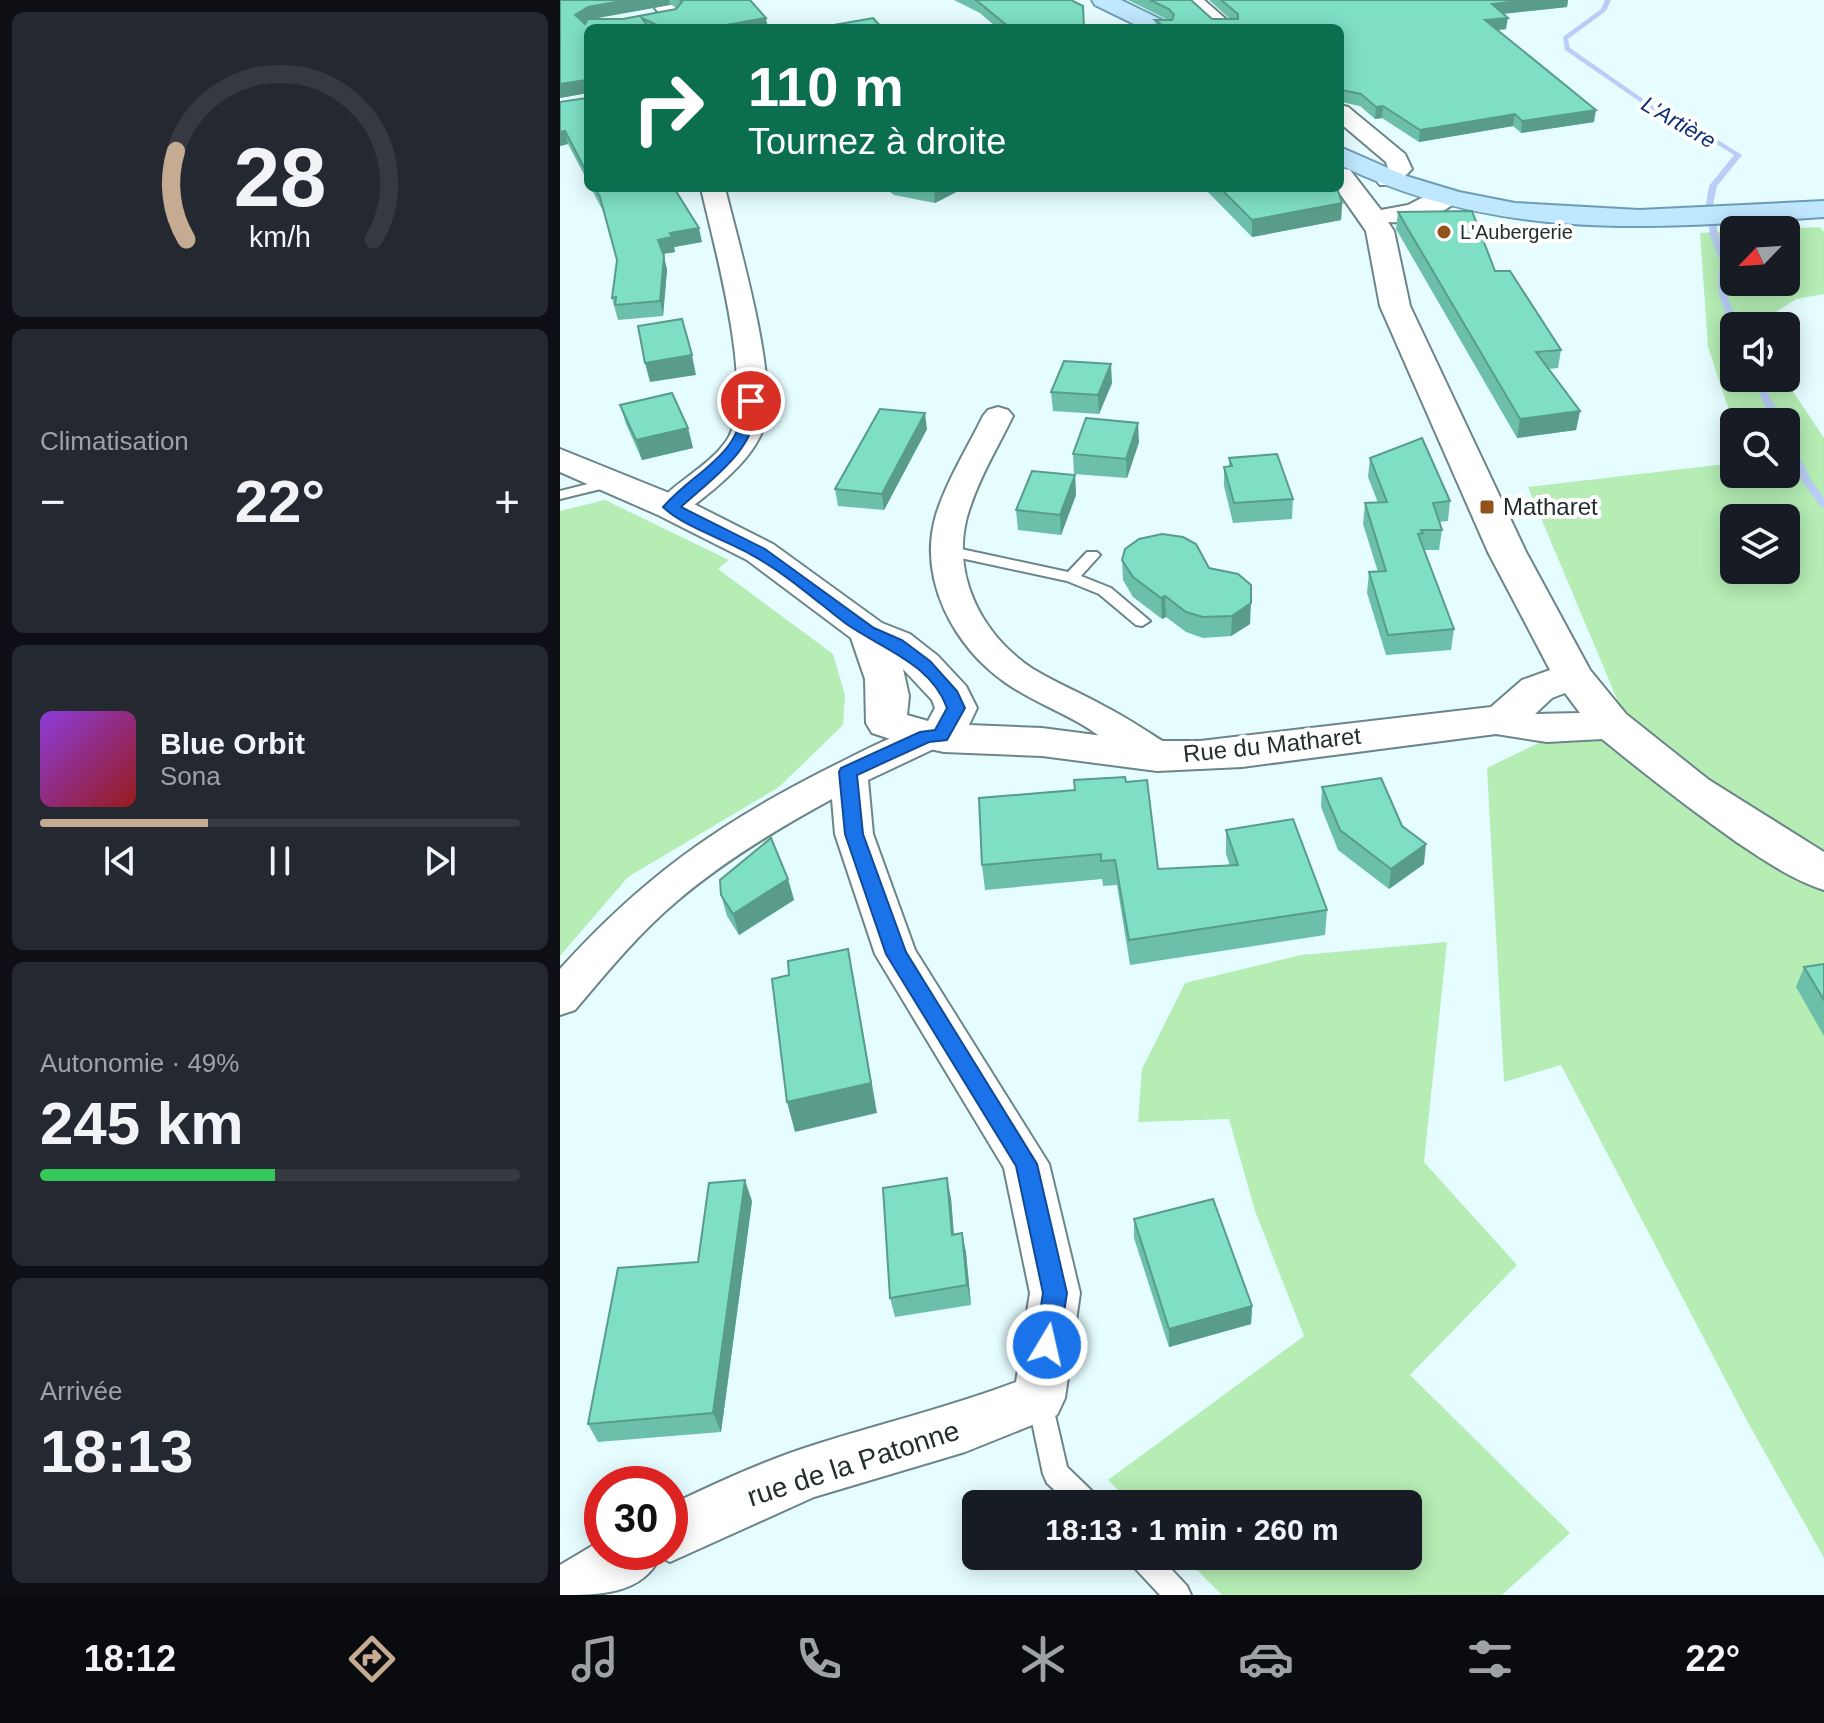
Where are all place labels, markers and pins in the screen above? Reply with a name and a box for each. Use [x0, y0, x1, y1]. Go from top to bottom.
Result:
place label: L'Aubergerie [1460, 221, 1573, 243]
marker: L'Aubergerie [1435, 223, 1453, 241]
pin [717, 367, 785, 435]
place label: Matharet [1503, 493, 1598, 520]
marker: Matharet [1478, 498, 1496, 516]

